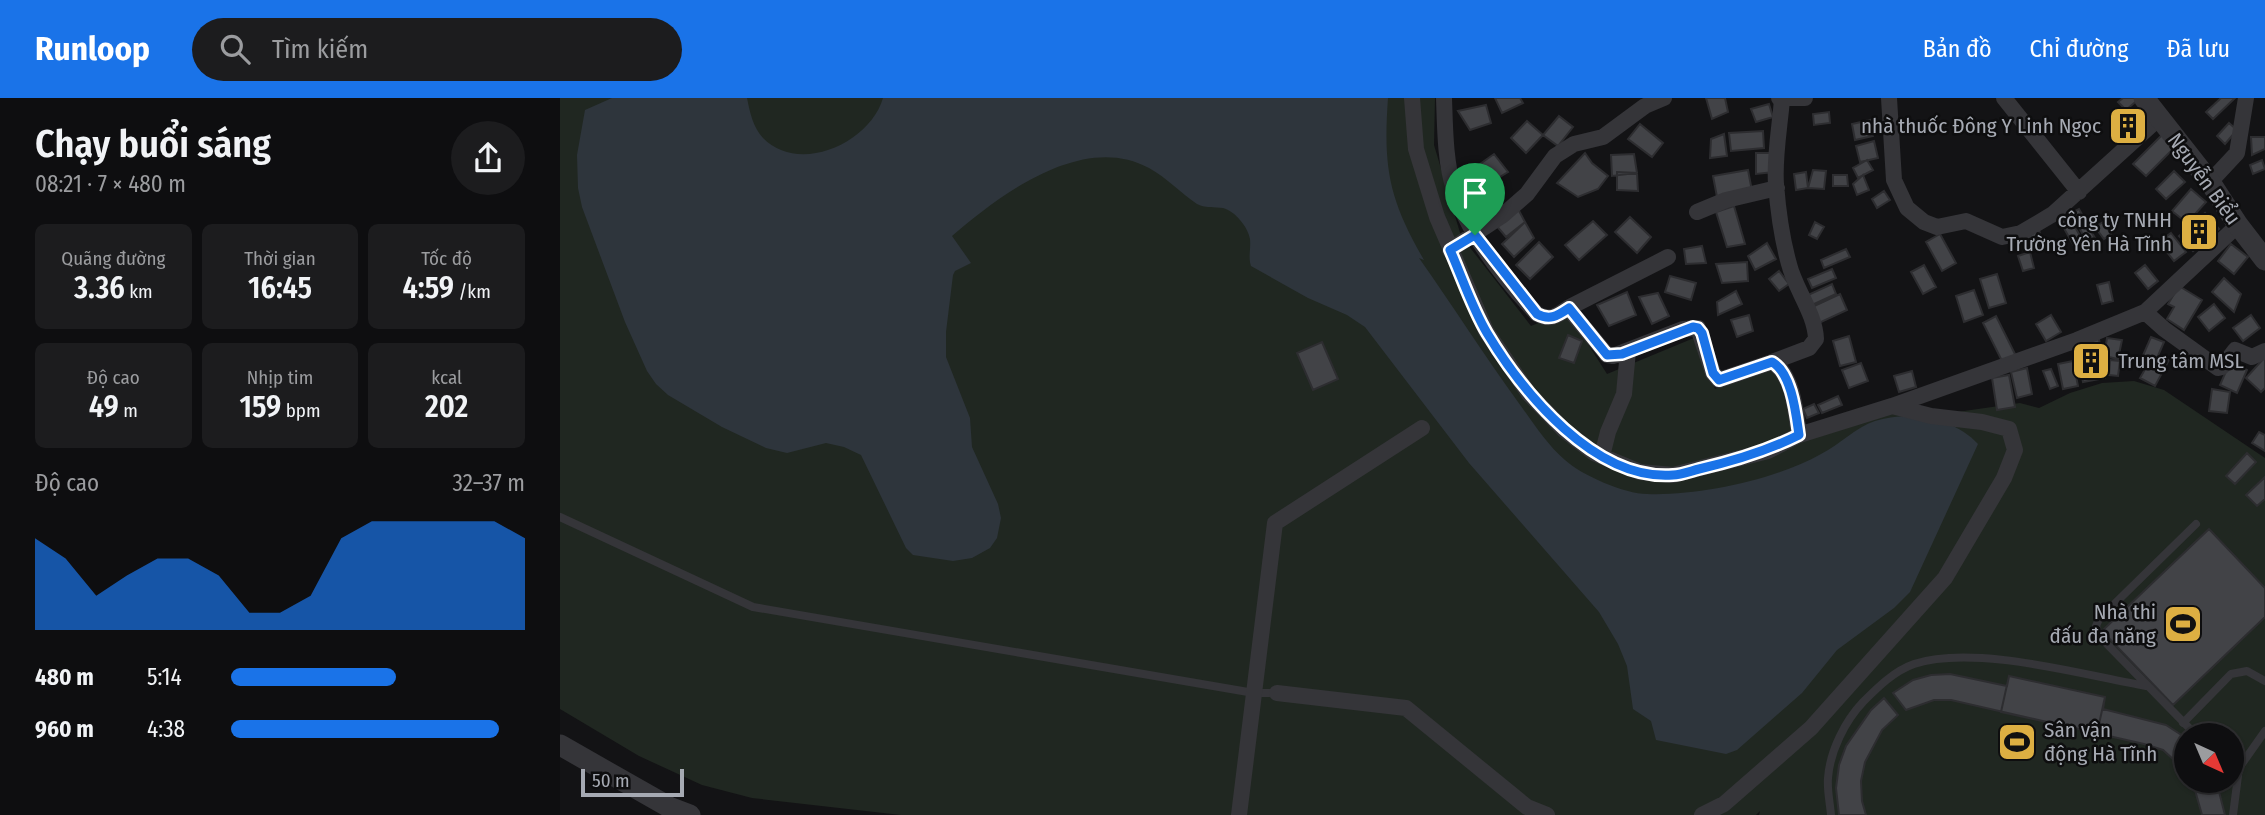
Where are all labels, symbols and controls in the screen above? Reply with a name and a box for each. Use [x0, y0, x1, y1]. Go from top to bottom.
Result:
search box [192, 18, 682, 81]
text: Runloop [35, 29, 150, 69]
icon: search [216, 30, 254, 68]
text: Tìm kiếm [272, 34, 368, 65]
text: Bản đồ [1923, 35, 1992, 63]
text: Chỉ đường [2030, 35, 2128, 63]
text: Đã lưu [2166, 35, 2230, 63]
building icon: nhà thuốc Đông Y Linh Ngọc [2107, 105, 2149, 147]
place label: nhà thuốc Đông Y Linh Ngọc [1861, 113, 2101, 139]
text: Chạy buổi sáng [35, 121, 271, 167]
button: share [451, 121, 525, 195]
street label: Nguyễn Biểu [2162, 128, 2246, 230]
pin [1445, 163, 1505, 235]
text: 08:21 · 7 × 480 m [35, 170, 186, 198]
icon: arrive [1456, 174, 1494, 212]
place label: công ty TNHH Trường Yên Hà Tĩnh [2006, 207, 2172, 257]
building icon: công ty TNHH Trường Yên Hà Tĩnh [2178, 211, 2220, 253]
text: Quãng đường [61, 247, 165, 270]
text: Thời gian [244, 247, 316, 270]
text: Tốc độ [421, 247, 472, 270]
text: 3.36 [74, 270, 125, 306]
text: 16:45 [248, 270, 312, 306]
text: 4:59 [402, 270, 454, 306]
text: km [125, 280, 153, 303]
text: /km [454, 280, 491, 303]
building icon: Trung tâm MSL [2070, 340, 2112, 382]
place label: Trung tâm MSL [2118, 348, 2244, 374]
text: Độ cao [87, 366, 140, 389]
text: Nhịp tim [247, 366, 313, 389]
text: kcal [431, 366, 462, 389]
text: 49 [89, 389, 119, 425]
text: 159 [239, 389, 281, 425]
text: 202 [425, 389, 468, 425]
text: m [119, 399, 138, 422]
text: bpm [281, 399, 321, 422]
text: Độ cao [35, 469, 99, 497]
text: 32–37 m [452, 469, 525, 497]
place label: Nhà thi đấu đa năng [2050, 599, 2156, 649]
sports icon: Nhà thi đấu đa năng [2162, 603, 2204, 645]
text: 480 m [35, 663, 94, 691]
text: 5:14 [147, 663, 182, 691]
text: 960 m [35, 715, 94, 743]
text: 4:38 [147, 715, 185, 743]
place label: Sân vận động Hà Tĩnh [2044, 717, 2157, 767]
sports icon: Sân vận động Hà Tĩnh [1996, 721, 2038, 763]
north arrow [2174, 723, 2244, 793]
map controls [2174, 723, 2244, 793]
scale bar [581, 766, 684, 798]
text: 50 m [592, 769, 630, 792]

